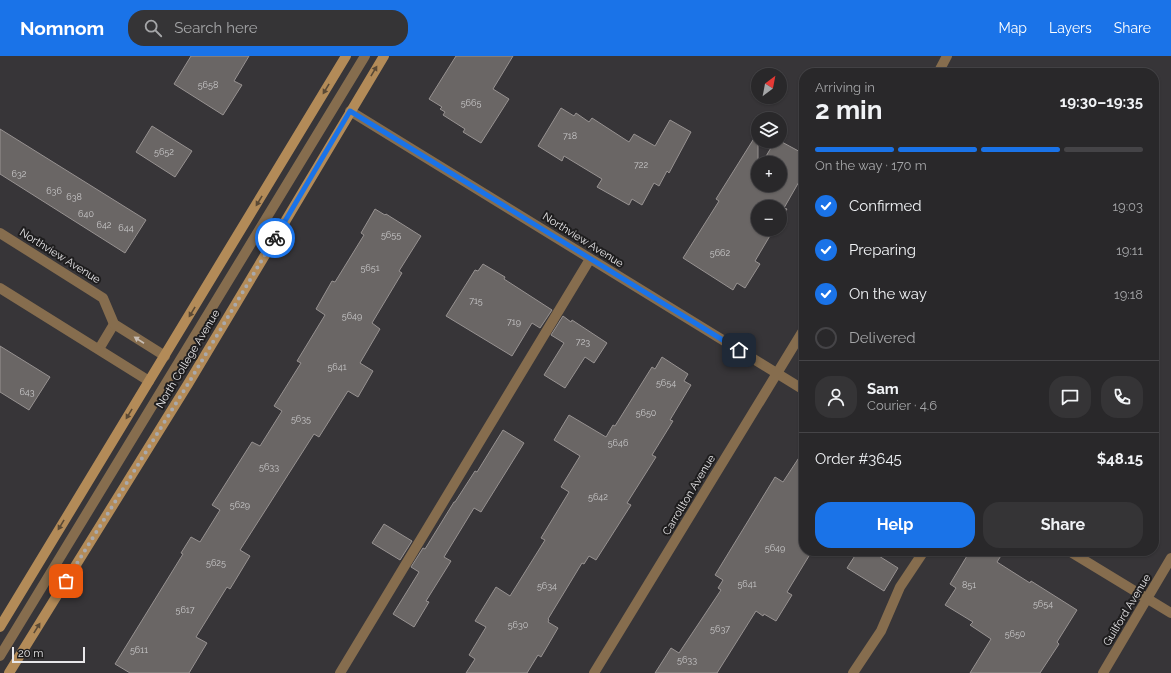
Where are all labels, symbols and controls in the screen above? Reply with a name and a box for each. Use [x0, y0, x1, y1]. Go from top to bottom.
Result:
search box [128, 10, 408, 46]
text: Nomnom [20, 17, 104, 39]
icon: search [142, 17, 164, 39]
text: Search here [174, 19, 258, 37]
text: Map [999, 20, 1027, 36]
text: Layers [1049, 20, 1092, 36]
text: Share [1114, 20, 1151, 36]
one-way arrow [371, 66, 378, 77]
north arrow [751, 68, 787, 104]
map controls [751, 68, 787, 236]
house number: 5658 [198, 80, 218, 90]
text: Arriving in [815, 80, 875, 95]
one-way arrow [323, 83, 330, 95]
text: 19:30–19:35 [1060, 93, 1143, 111]
text: 2 min [815, 95, 882, 125]
house number: 5665 [461, 98, 481, 108]
button: layers [751, 112, 787, 148]
house number: 718 [563, 131, 577, 141]
house number: 5652 [154, 147, 174, 157]
button: + [751, 156, 787, 192]
text: On the way · 170 m [815, 158, 927, 173]
house number: 722 [634, 160, 648, 170]
house number: 632 [12, 169, 27, 179]
house number: 636 [46, 186, 62, 196]
house number: 638 [66, 192, 82, 202]
icon: check [815, 195, 837, 217]
one-way arrow [255, 196, 263, 206]
text: Confirmed [849, 197, 922, 215]
text: 19:03 [1112, 199, 1143, 214]
button: − [751, 200, 787, 236]
house number: 640 [78, 209, 94, 219]
street label: Northview Avenue [540, 210, 626, 270]
courier [255, 218, 295, 258]
house number: 642 [96, 220, 112, 230]
house number: 644 [118, 223, 134, 233]
street label: Northview Avenue [17, 226, 103, 286]
icon: bike [264, 227, 286, 249]
house number: 5655 [381, 230, 401, 240]
icon: check [815, 239, 837, 261]
text: Preparing [849, 241, 916, 259]
text: 19:11 [1116, 243, 1143, 258]
house number: 5662 [710, 248, 731, 258]
house number: 5651 [360, 263, 380, 273]
icon: check [815, 283, 837, 305]
text: On the way [849, 285, 927, 303]
text: 19:18 [1114, 287, 1143, 302]
house number: 715 [469, 296, 483, 306]
one-way arrow [188, 306, 195, 318]
street label: North College Avenue [153, 307, 223, 411]
house number: 5649 [342, 311, 362, 321]
house number: 719 [507, 317, 521, 327]
text: Delivered [849, 329, 916, 347]
pin [722, 333, 756, 367]
one-way arrow [133, 337, 145, 344]
house number: 723 [576, 337, 590, 347]
icon: home [728, 339, 750, 361]
house number: 5641 [327, 362, 347, 372]
button: person [815, 376, 857, 418]
button: chat [1049, 376, 1091, 418]
button: phone [1101, 376, 1143, 418]
house number: 5654 [656, 378, 676, 388]
text: Sam [867, 380, 899, 398]
house number: 643 [19, 387, 35, 397]
text: Courier · 4.6 [867, 398, 937, 413]
one-way arrow [125, 408, 132, 420]
house number: 5650 [636, 408, 657, 418]
house number: 5635 [291, 414, 311, 424]
house number: 5646 [608, 438, 629, 448]
text: Order #3645 [815, 450, 902, 468]
text: $48.15 [1097, 450, 1143, 468]
street label: Carrollton Avenue [660, 452, 718, 537]
house number: 5633 [259, 462, 279, 472]
house number: 5642 [588, 492, 608, 502]
house number: 5629 [230, 500, 250, 510]
button: Help [815, 502, 975, 548]
button: Share [983, 502, 1143, 548]
one-way arrow [58, 519, 65, 531]
house number: 5649 [765, 543, 785, 553]
house number: 5625 [206, 558, 226, 568]
pin [49, 564, 83, 598]
icon: bag [55, 570, 77, 592]
street label: Guilford Avenue [1100, 571, 1154, 648]
house number: 5641 [737, 579, 757, 589]
house number: 851 [962, 580, 976, 590]
house number: 5634 [537, 581, 557, 591]
house number: 5654 [1033, 599, 1053, 609]
house number: 5617 [176, 605, 195, 615]
house number: 5630 [508, 620, 529, 630]
one-way arrow [33, 622, 40, 634]
house number: 5637 [710, 624, 730, 634]
house number: 5650 [1005, 629, 1026, 639]
scale bar [12, 645, 85, 664]
house number: 5611 [130, 645, 148, 655]
text: 20 m [18, 647, 43, 660]
house number: 5633 [677, 655, 697, 665]

